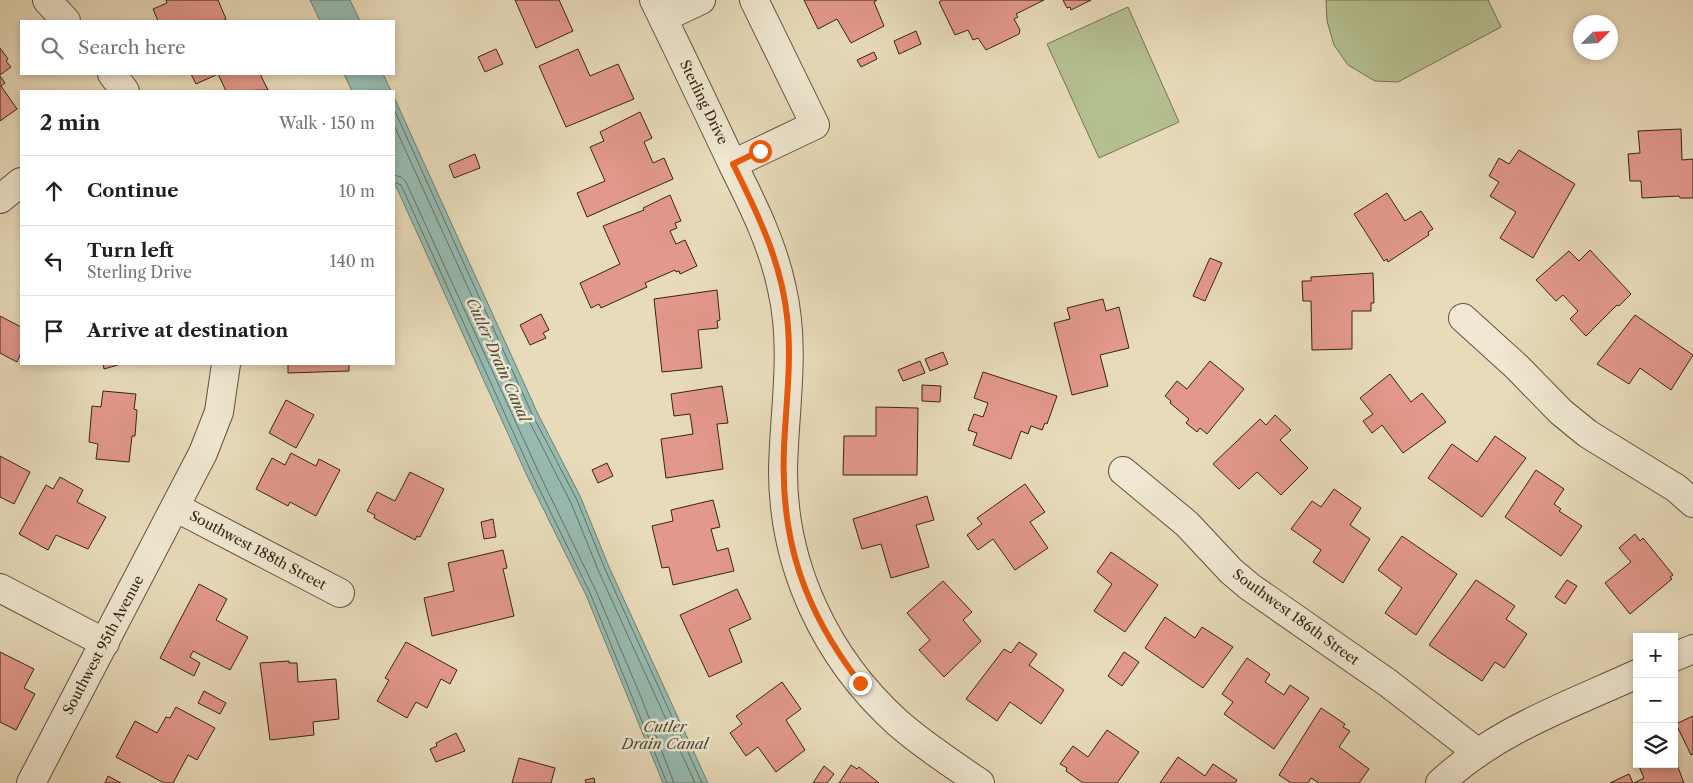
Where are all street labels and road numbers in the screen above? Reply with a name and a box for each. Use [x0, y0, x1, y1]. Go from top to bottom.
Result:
street label: Sterling Drive [676, 57, 732, 147]
street label: Southwest 188th Street [187, 506, 329, 594]
street label: Southwest 186th Street [1229, 565, 1363, 669]
street label: Southwest 95th Avenue [59, 572, 147, 718]

